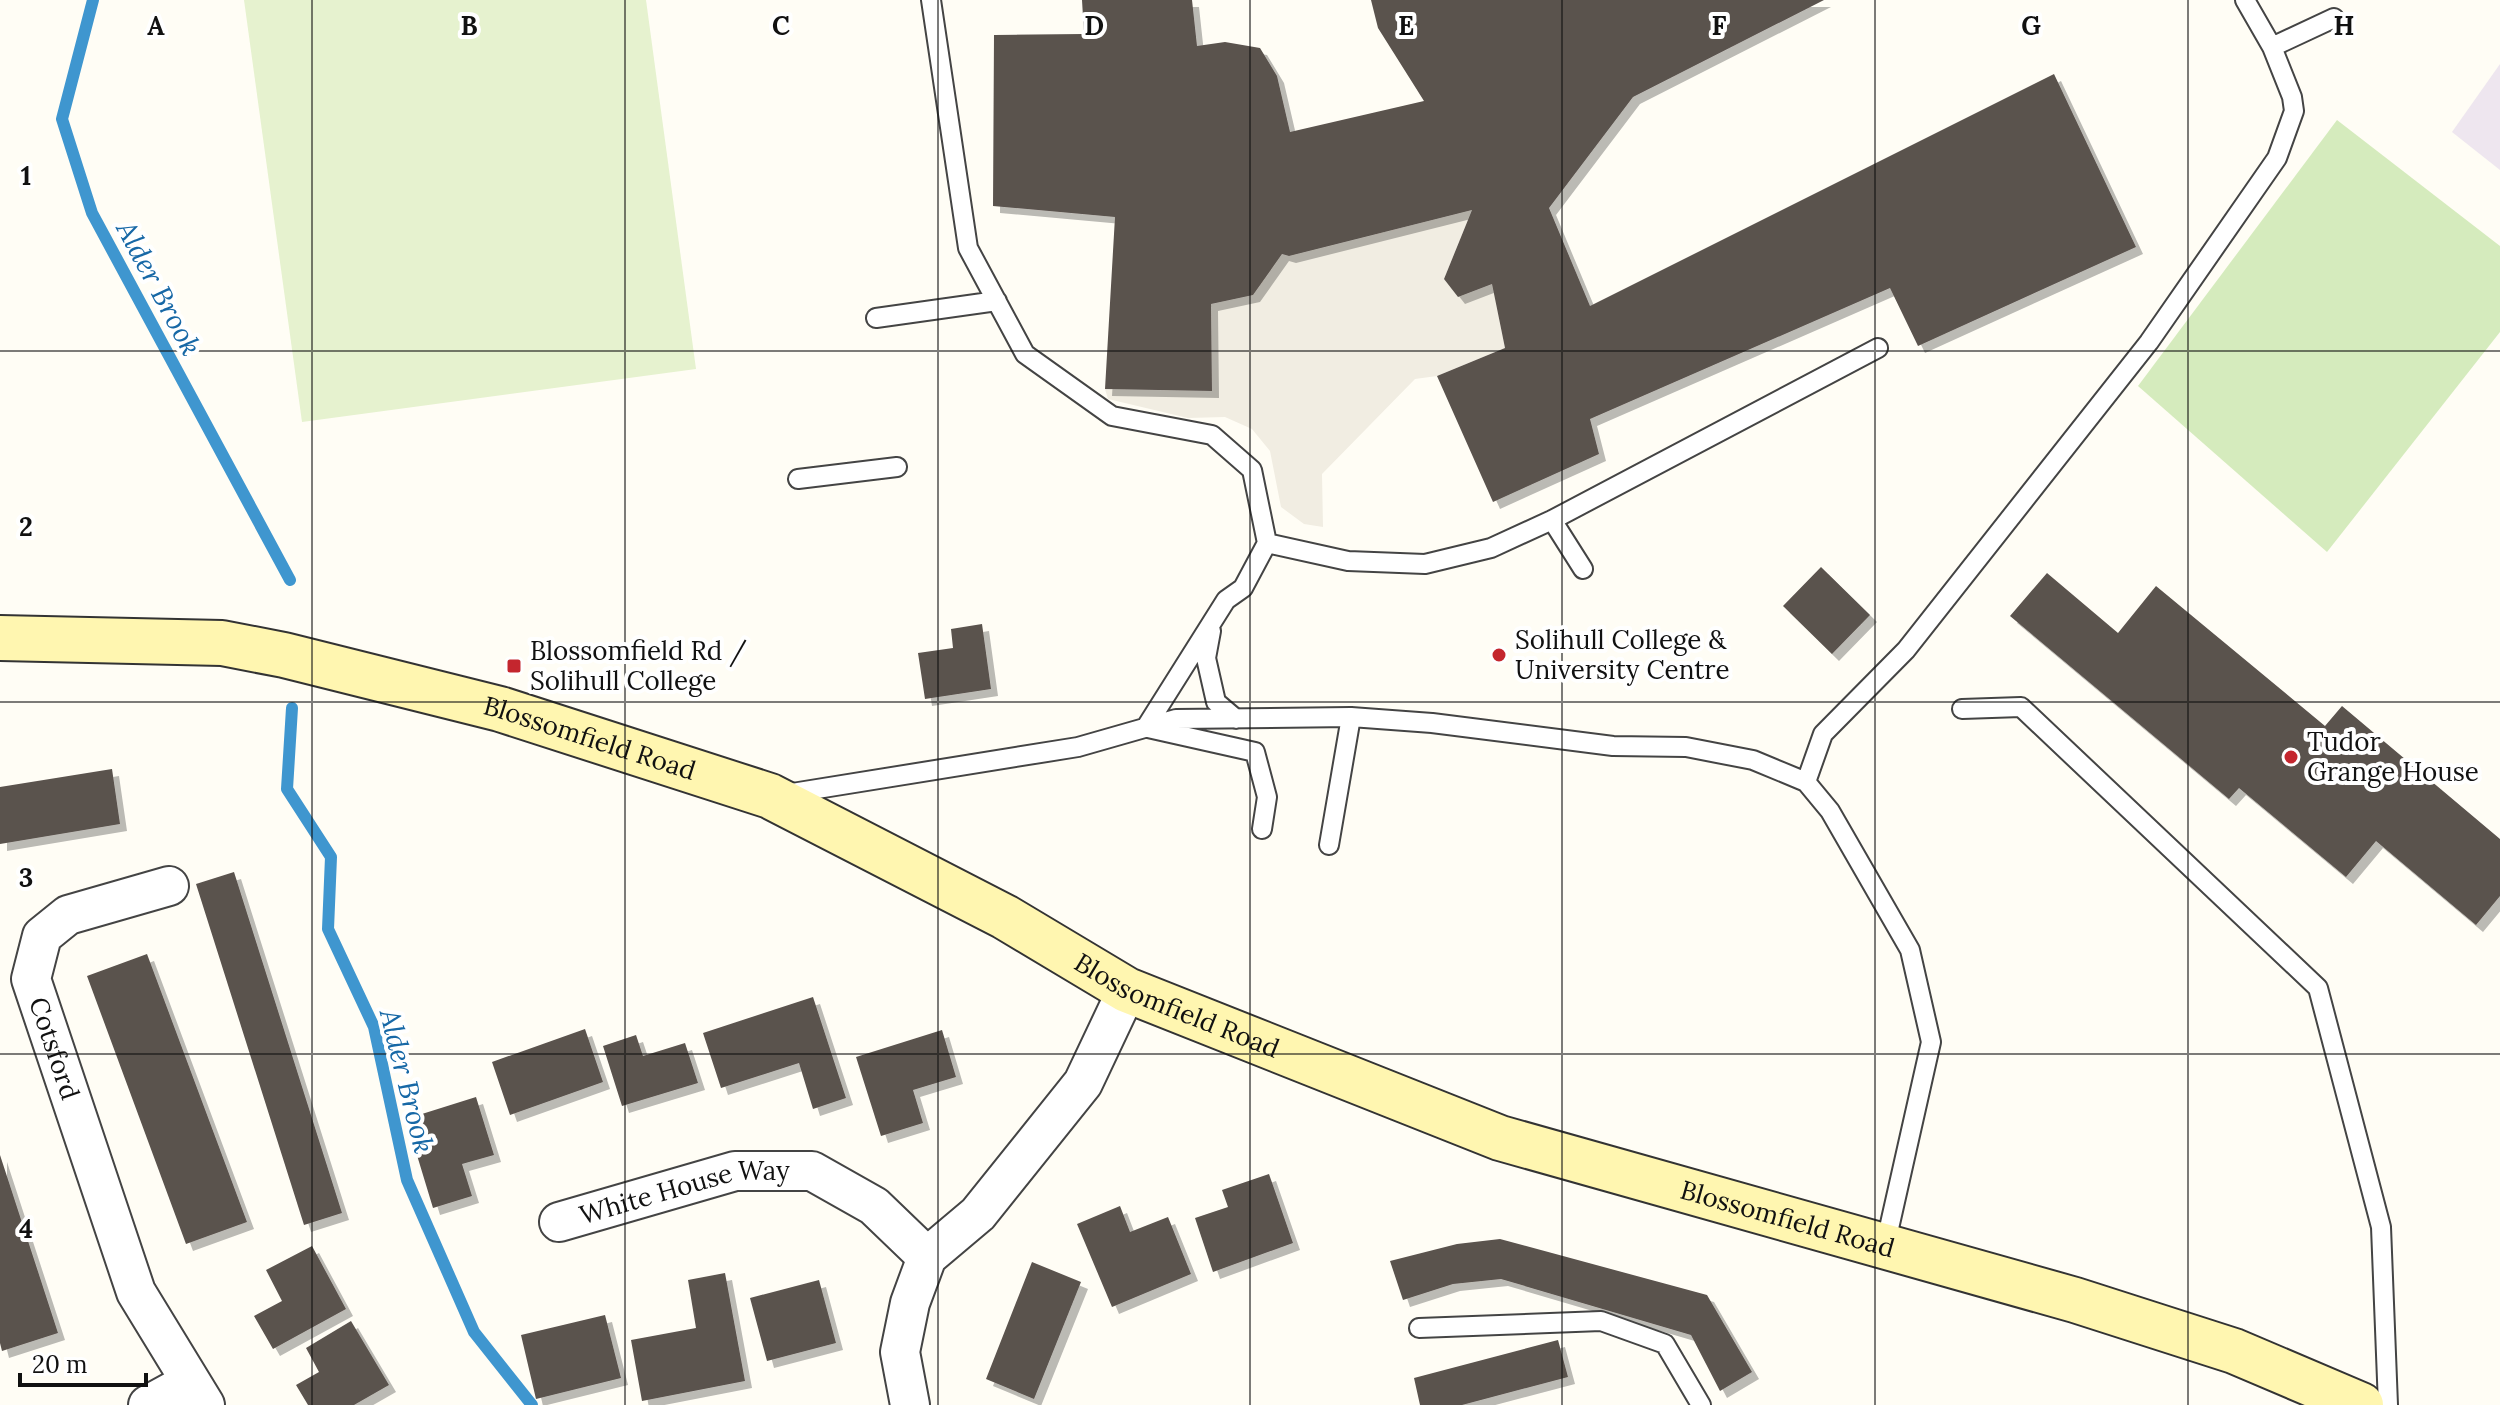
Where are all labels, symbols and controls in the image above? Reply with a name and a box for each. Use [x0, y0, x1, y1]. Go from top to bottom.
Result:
text: A [147, 9, 165, 42]
text: B [460, 9, 478, 42]
text: C [772, 9, 790, 42]
text: D [1084, 9, 1104, 42]
text: E [1398, 9, 1414, 42]
text: F [1712, 9, 1727, 42]
text: G [2021, 9, 2041, 42]
text: H [2334, 9, 2354, 42]
text: 1 [21, 159, 31, 192]
water label: Alder Brook [108, 213, 210, 362]
text: 2 [19, 510, 33, 543]
place label: Solihull College & University Centre [1515, 623, 1729, 686]
place label: Blossomfield Rd / Solihull College [530, 634, 747, 697]
marker: Solihull College & University Centre [1490, 646, 1508, 664]
marker: Blossomfield Rd / Solihull College [505, 657, 523, 675]
street label: Blossomfield Road [480, 689, 700, 787]
place label: Tudor Grange House [2307, 725, 2479, 788]
marker: Tudor Grange House [2282, 748, 2300, 766]
text: 3 [19, 861, 33, 894]
street label: Blossomfield Road [1069, 945, 1284, 1065]
street label: Cotsford [22, 993, 87, 1104]
water label: Alder Brook [371, 1004, 442, 1157]
street label: White House Way [575, 1154, 790, 1231]
street label: Blossomfield Road [1677, 1173, 1898, 1264]
text: 4 [19, 1212, 33, 1245]
scale bar [20, 1337, 146, 1387]
text: 20 m [32, 1349, 88, 1380]

